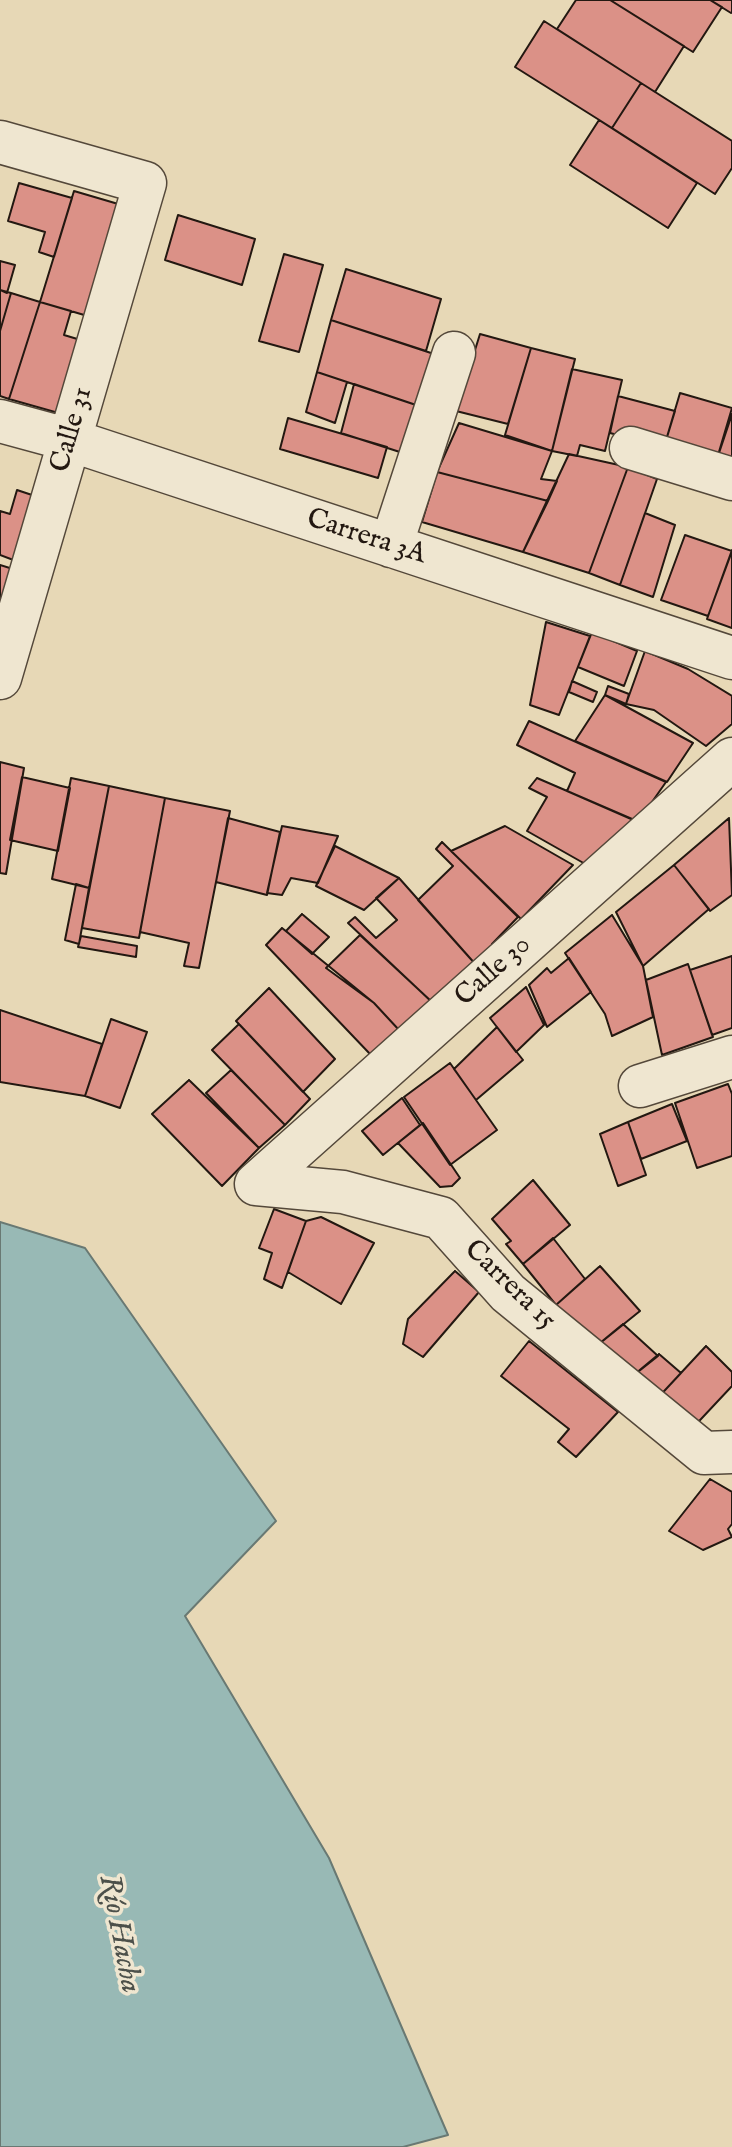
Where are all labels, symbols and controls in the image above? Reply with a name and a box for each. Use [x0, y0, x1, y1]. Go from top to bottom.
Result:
street label: Calle 31 [45, 383, 101, 477]
street label: Carrera 3A [302, 503, 430, 573]
street label: Calle 30 [449, 929, 539, 1015]
street label: Carrera 15 [456, 1234, 562, 1338]
water label: Río Hacha [89, 1872, 147, 1996]

